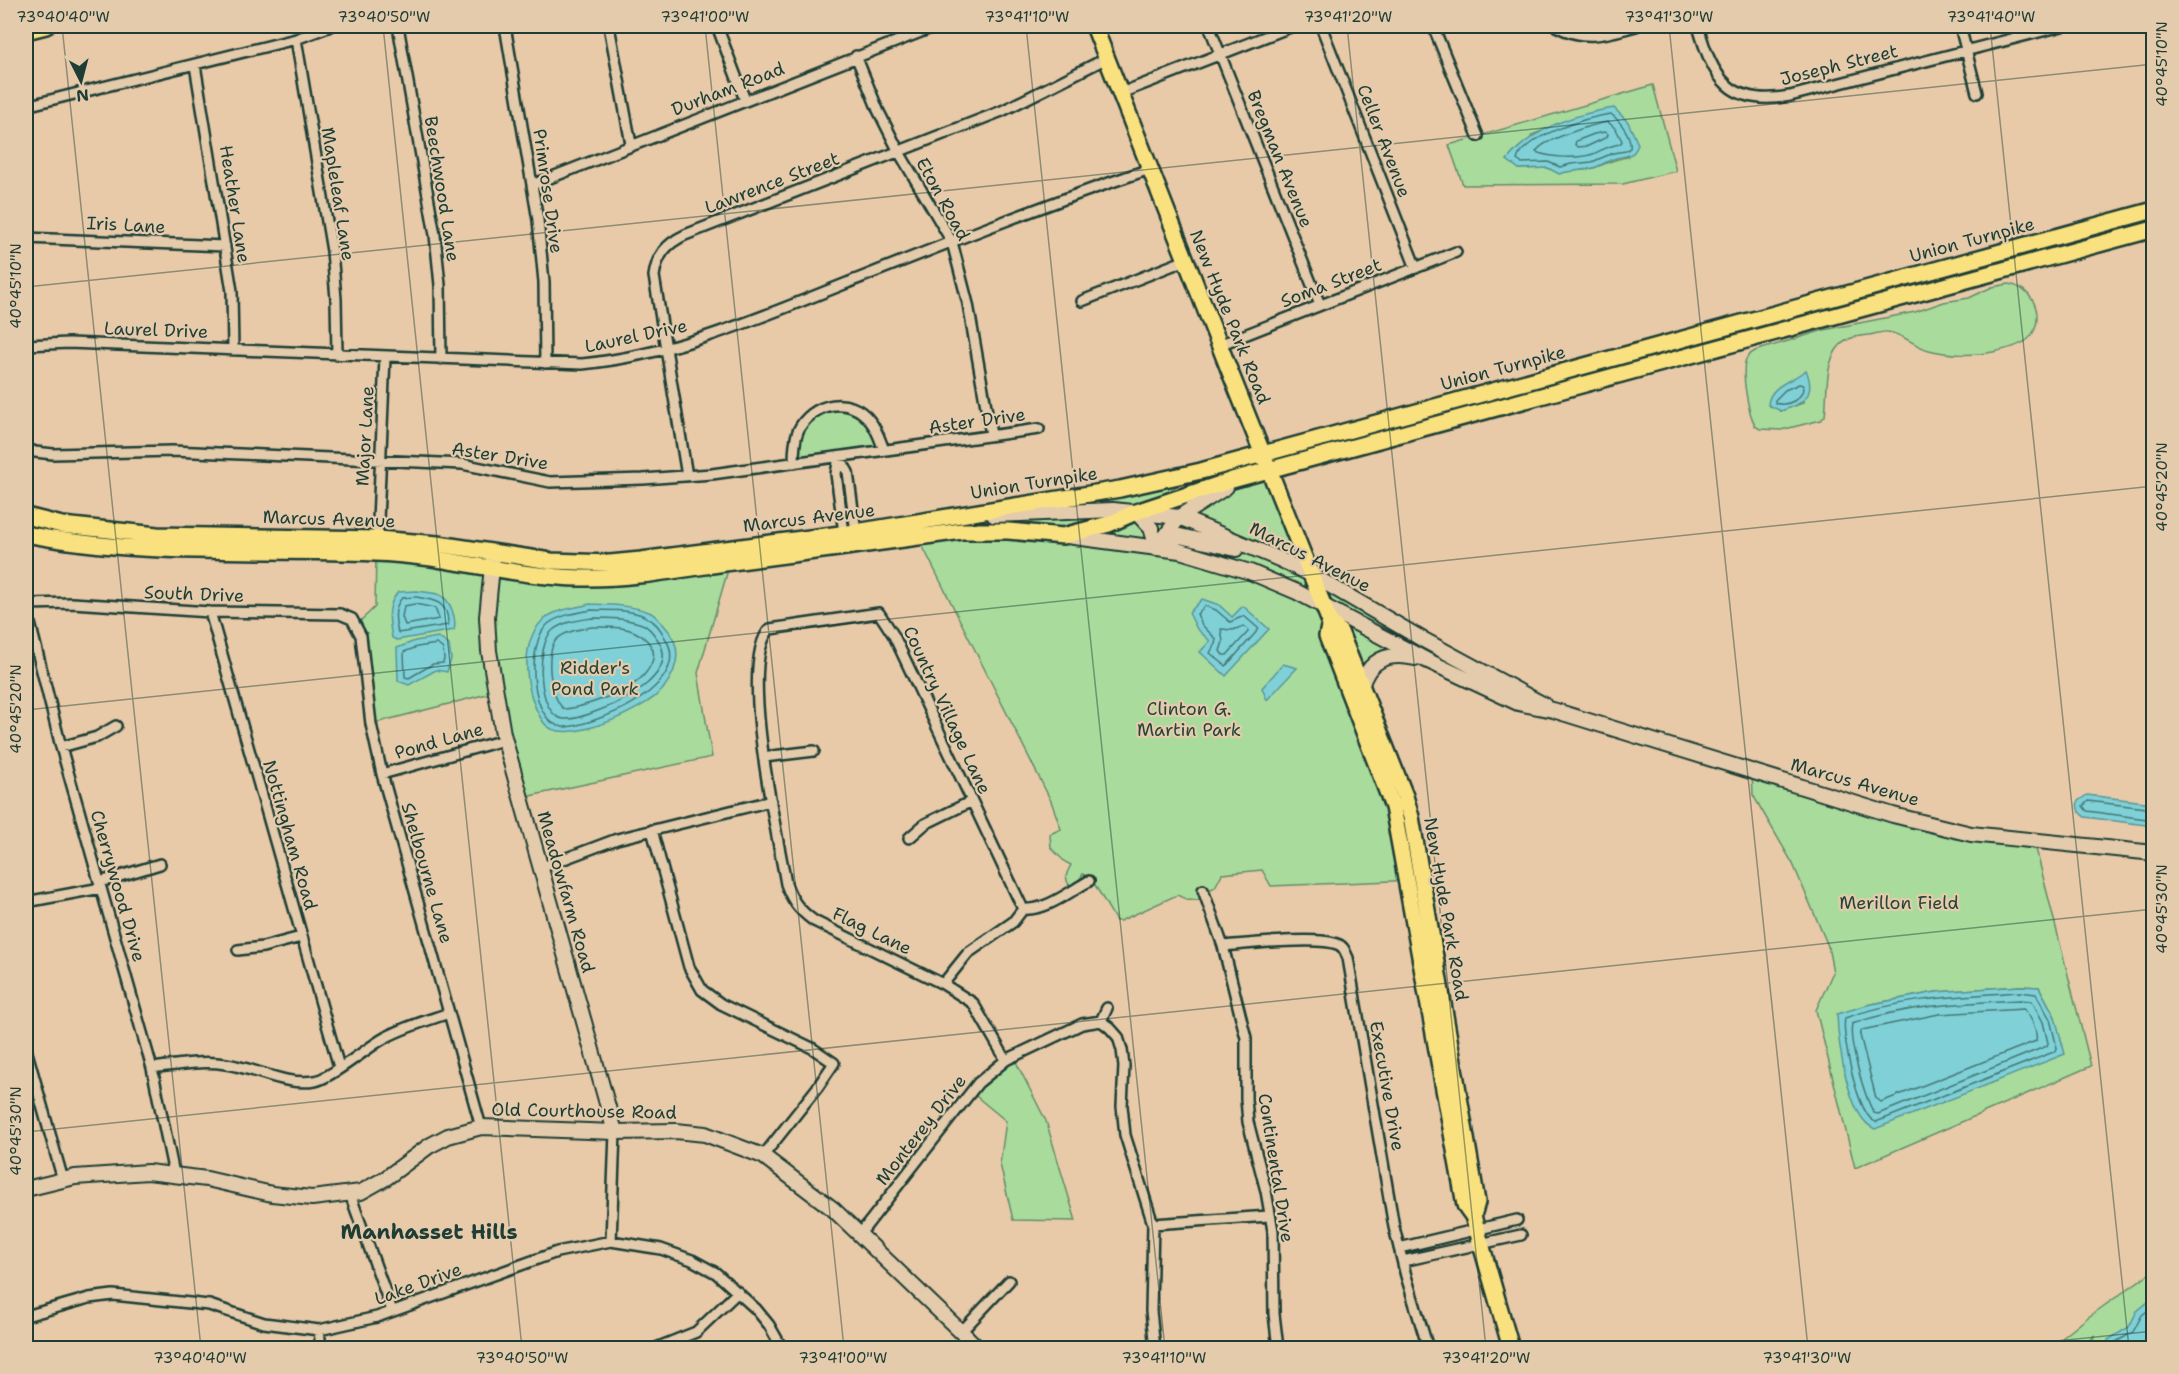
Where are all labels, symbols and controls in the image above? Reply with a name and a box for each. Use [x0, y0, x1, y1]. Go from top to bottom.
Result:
text: 73°40'40"W [16, 7, 110, 27]
text: 73°40'50"W [338, 7, 430, 27]
text: 73°41'00"W [661, 7, 749, 27]
text: 73°41'10"W [985, 7, 1069, 27]
text: 73°41'20"W [1304, 7, 1392, 27]
text: 73°41'30"W [1625, 7, 1713, 27]
text: 73°41'40"W [1947, 7, 2035, 27]
text: 40°45'10"N [2152, 21, 2172, 107]
street label: Joseph Street [1778, 39, 1900, 91]
north arrow [51, 51, 111, 111]
street label: Durham Road [668, 56, 788, 122]
street label: Celler Avenue [1351, 81, 1417, 201]
text: N [75, 84, 90, 107]
street label: Bregman Avenue [1241, 87, 1319, 231]
street label: Beechwood Lane [419, 115, 465, 263]
street label: Mapleleaf Lane [316, 125, 360, 263]
street label: Primrose Drive [527, 127, 569, 255]
street label: Heather Lane [214, 143, 256, 265]
street label: Lawrence Street [701, 146, 843, 220]
street label: Eton Road [910, 153, 976, 245]
street label: Iris Lane [86, 211, 166, 239]
street label: Union Turnpike [1907, 212, 2037, 268]
street label: New Hyde Park Road [1184, 226, 1276, 408]
text: 40°45'10"N [6, 243, 26, 329]
street label: Soma Street [1277, 253, 1385, 313]
street label: Laurel Drive [583, 313, 689, 359]
street label: Laurel Drive [104, 316, 208, 344]
street label: Union Turnpike [1438, 340, 1568, 396]
street label: Major Lane [350, 385, 380, 487]
street label: Aster Drive [927, 402, 1027, 440]
street label: Aster Drive [450, 437, 550, 475]
text: 40°45'20"N [2152, 442, 2172, 532]
street label: Union Turnpike [969, 461, 1099, 505]
street label: Marcus Avenue [742, 498, 876, 538]
street label: Marcus Avenue [262, 505, 396, 533]
street label: Marcus Avenue [1245, 516, 1375, 598]
street label: South Drive [144, 580, 244, 608]
street label: Country Village Lane [897, 622, 997, 798]
park label: Ridder's Pond Park [551, 656, 639, 701]
text: 40°45'20"N [6, 664, 26, 754]
park label: Clinton G. Martin Park [1137, 697, 1241, 742]
street label: Pond Lane [392, 717, 486, 765]
street label: Marcus Avenue [1788, 752, 1922, 812]
street label: Nottingham Road [257, 757, 323, 913]
street label: Shelbourne Lane [395, 800, 459, 946]
street label: Cherrywood Drive [85, 807, 151, 965]
street label: Meadowfarm Road [531, 808, 601, 976]
street label: New Hyde Park Road [1418, 815, 1474, 1003]
text: 40°45'30"N [2152, 864, 2172, 954]
park label: Merillon Field [1839, 891, 1959, 915]
street label: Flag Lane [828, 902, 916, 960]
street label: Executive Drive [1364, 1019, 1410, 1153]
street label: Monterey Drive [870, 1070, 972, 1190]
text: 40°45'30"N [6, 1086, 26, 1176]
street label: Continental Drive [1252, 1092, 1300, 1244]
street label: Old Courthouse Road [491, 1097, 677, 1125]
district label: Manhasset Hills [341, 1218, 518, 1246]
street label: Lake Drive [371, 1257, 465, 1311]
text: 73°40'40"W [153, 1348, 247, 1368]
text: 73°40'50"W [476, 1348, 568, 1368]
text: 73°41'00"W [799, 1348, 887, 1368]
text: 73°41'10"W [1122, 1348, 1206, 1368]
text: 73°41'20"W [1442, 1348, 1530, 1368]
text: 73°41'30"W [1763, 1348, 1851, 1368]

